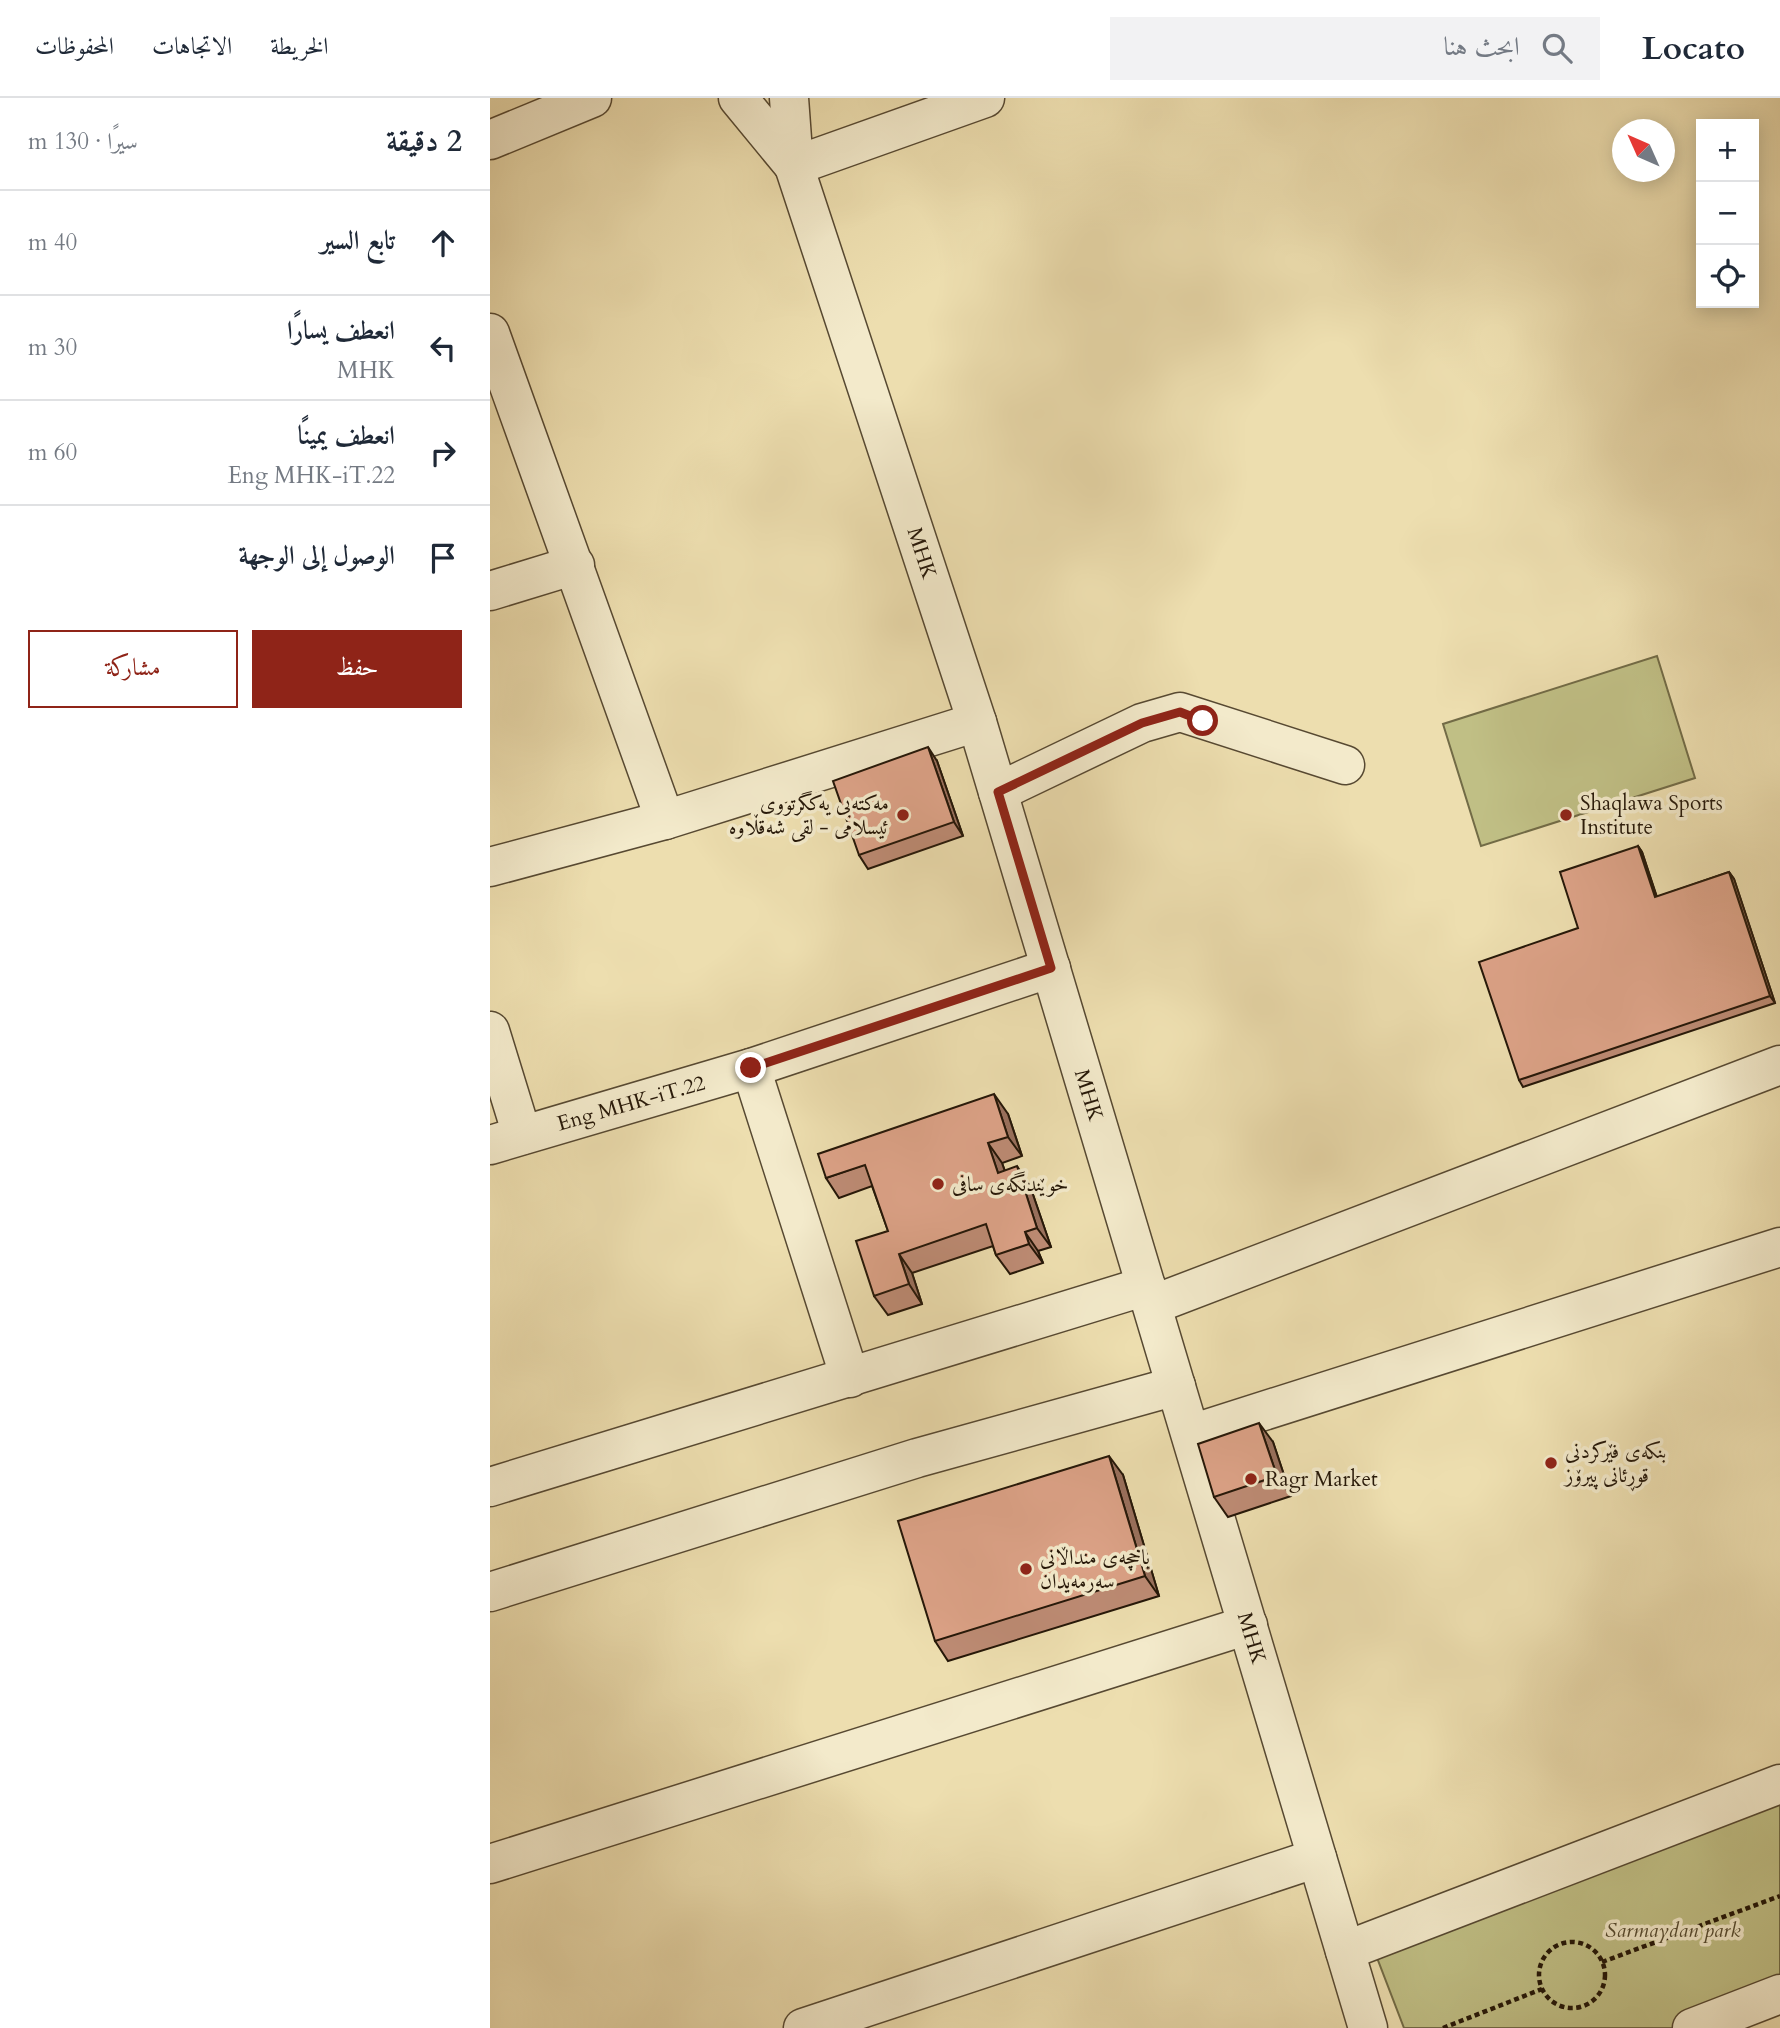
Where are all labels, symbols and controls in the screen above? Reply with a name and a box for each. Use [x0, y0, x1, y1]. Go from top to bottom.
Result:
search box [1110, 17, 1600, 80]
text: Locato [1642, 26, 1745, 71]
text: ابحث هنا [1443, 29, 1520, 64]
icon: search [1538, 29, 1576, 67]
text: المحفوظات [35, 30, 114, 63]
text: الاتجاهات [152, 30, 232, 63]
text: الخريطة [270, 30, 329, 63]
north arrow [1612, 119, 1675, 182]
map controls [1696, 119, 1759, 308]
button: + [1696, 119, 1759, 182]
text: 2 دقيقة [386, 121, 462, 162]
text: سيرًا · 130 m [28, 126, 138, 157]
button: − [1696, 182, 1759, 245]
text: تابع السير [320, 223, 395, 258]
icon: ahead [424, 224, 462, 262]
text: 40 m [28, 227, 77, 258]
button: locate [1696, 245, 1759, 308]
text: انعطف يسارًا [287, 313, 395, 348]
icon: left [424, 329, 462, 367]
text: 30 m [28, 332, 77, 363]
text: MHK [337, 355, 395, 386]
text: انعطف يمينًا [297, 418, 395, 453]
icon: right [424, 434, 462, 472]
text: 60 m [28, 437, 77, 468]
text: Eng MHK-iT.22 [228, 460, 395, 491]
street label: MHK [900, 523, 944, 583]
text: الوصول إلى الوجهة [239, 538, 395, 573]
icon: arrive [424, 539, 462, 577]
button: مشاركة [28, 630, 238, 708]
button: حفظ [252, 630, 462, 708]
route start [1187, 705, 1218, 736]
place label: مەکتەبی یەکگرتووی ئیسلامی - لقی شەقڵاوە [729, 789, 889, 842]
place label: Shaqlawa Sports Institute [1580, 789, 1723, 842]
marker: مەکتەبی یەکگرتووی ئیسلامی - لقی شەقڵاوە [895, 807, 911, 823]
marker: Shaqlawa Sports Institute [1558, 807, 1574, 823]
route end [735, 1052, 766, 1083]
street label: MHK [1067, 1066, 1110, 1125]
street label: Eng MHK-iT.22 [554, 1068, 709, 1138]
place label: خوێندنگەی سافی [952, 1170, 1069, 1199]
marker: خوێندنگەی سافی [930, 1176, 946, 1192]
place label: بنکەی فێرکردنی قوڕئانی پیرۆز [1563, 1437, 1666, 1492]
marker: بنکەی فێرکردنی قوڕئانی پیرۆز [1543, 1455, 1559, 1471]
place label: Ragr Market [1265, 1465, 1378, 1494]
marker: Ragr Market [1243, 1471, 1259, 1487]
place label: باخچەی منداڵانی سەرمەیدان [1040, 1543, 1150, 1596]
marker: باخچەی منداڵانی سەرمەیدان [1018, 1561, 1034, 1577]
street label: MHK [1230, 1609, 1273, 1668]
park label: Sarmaydan park [1605, 1916, 1741, 1945]

